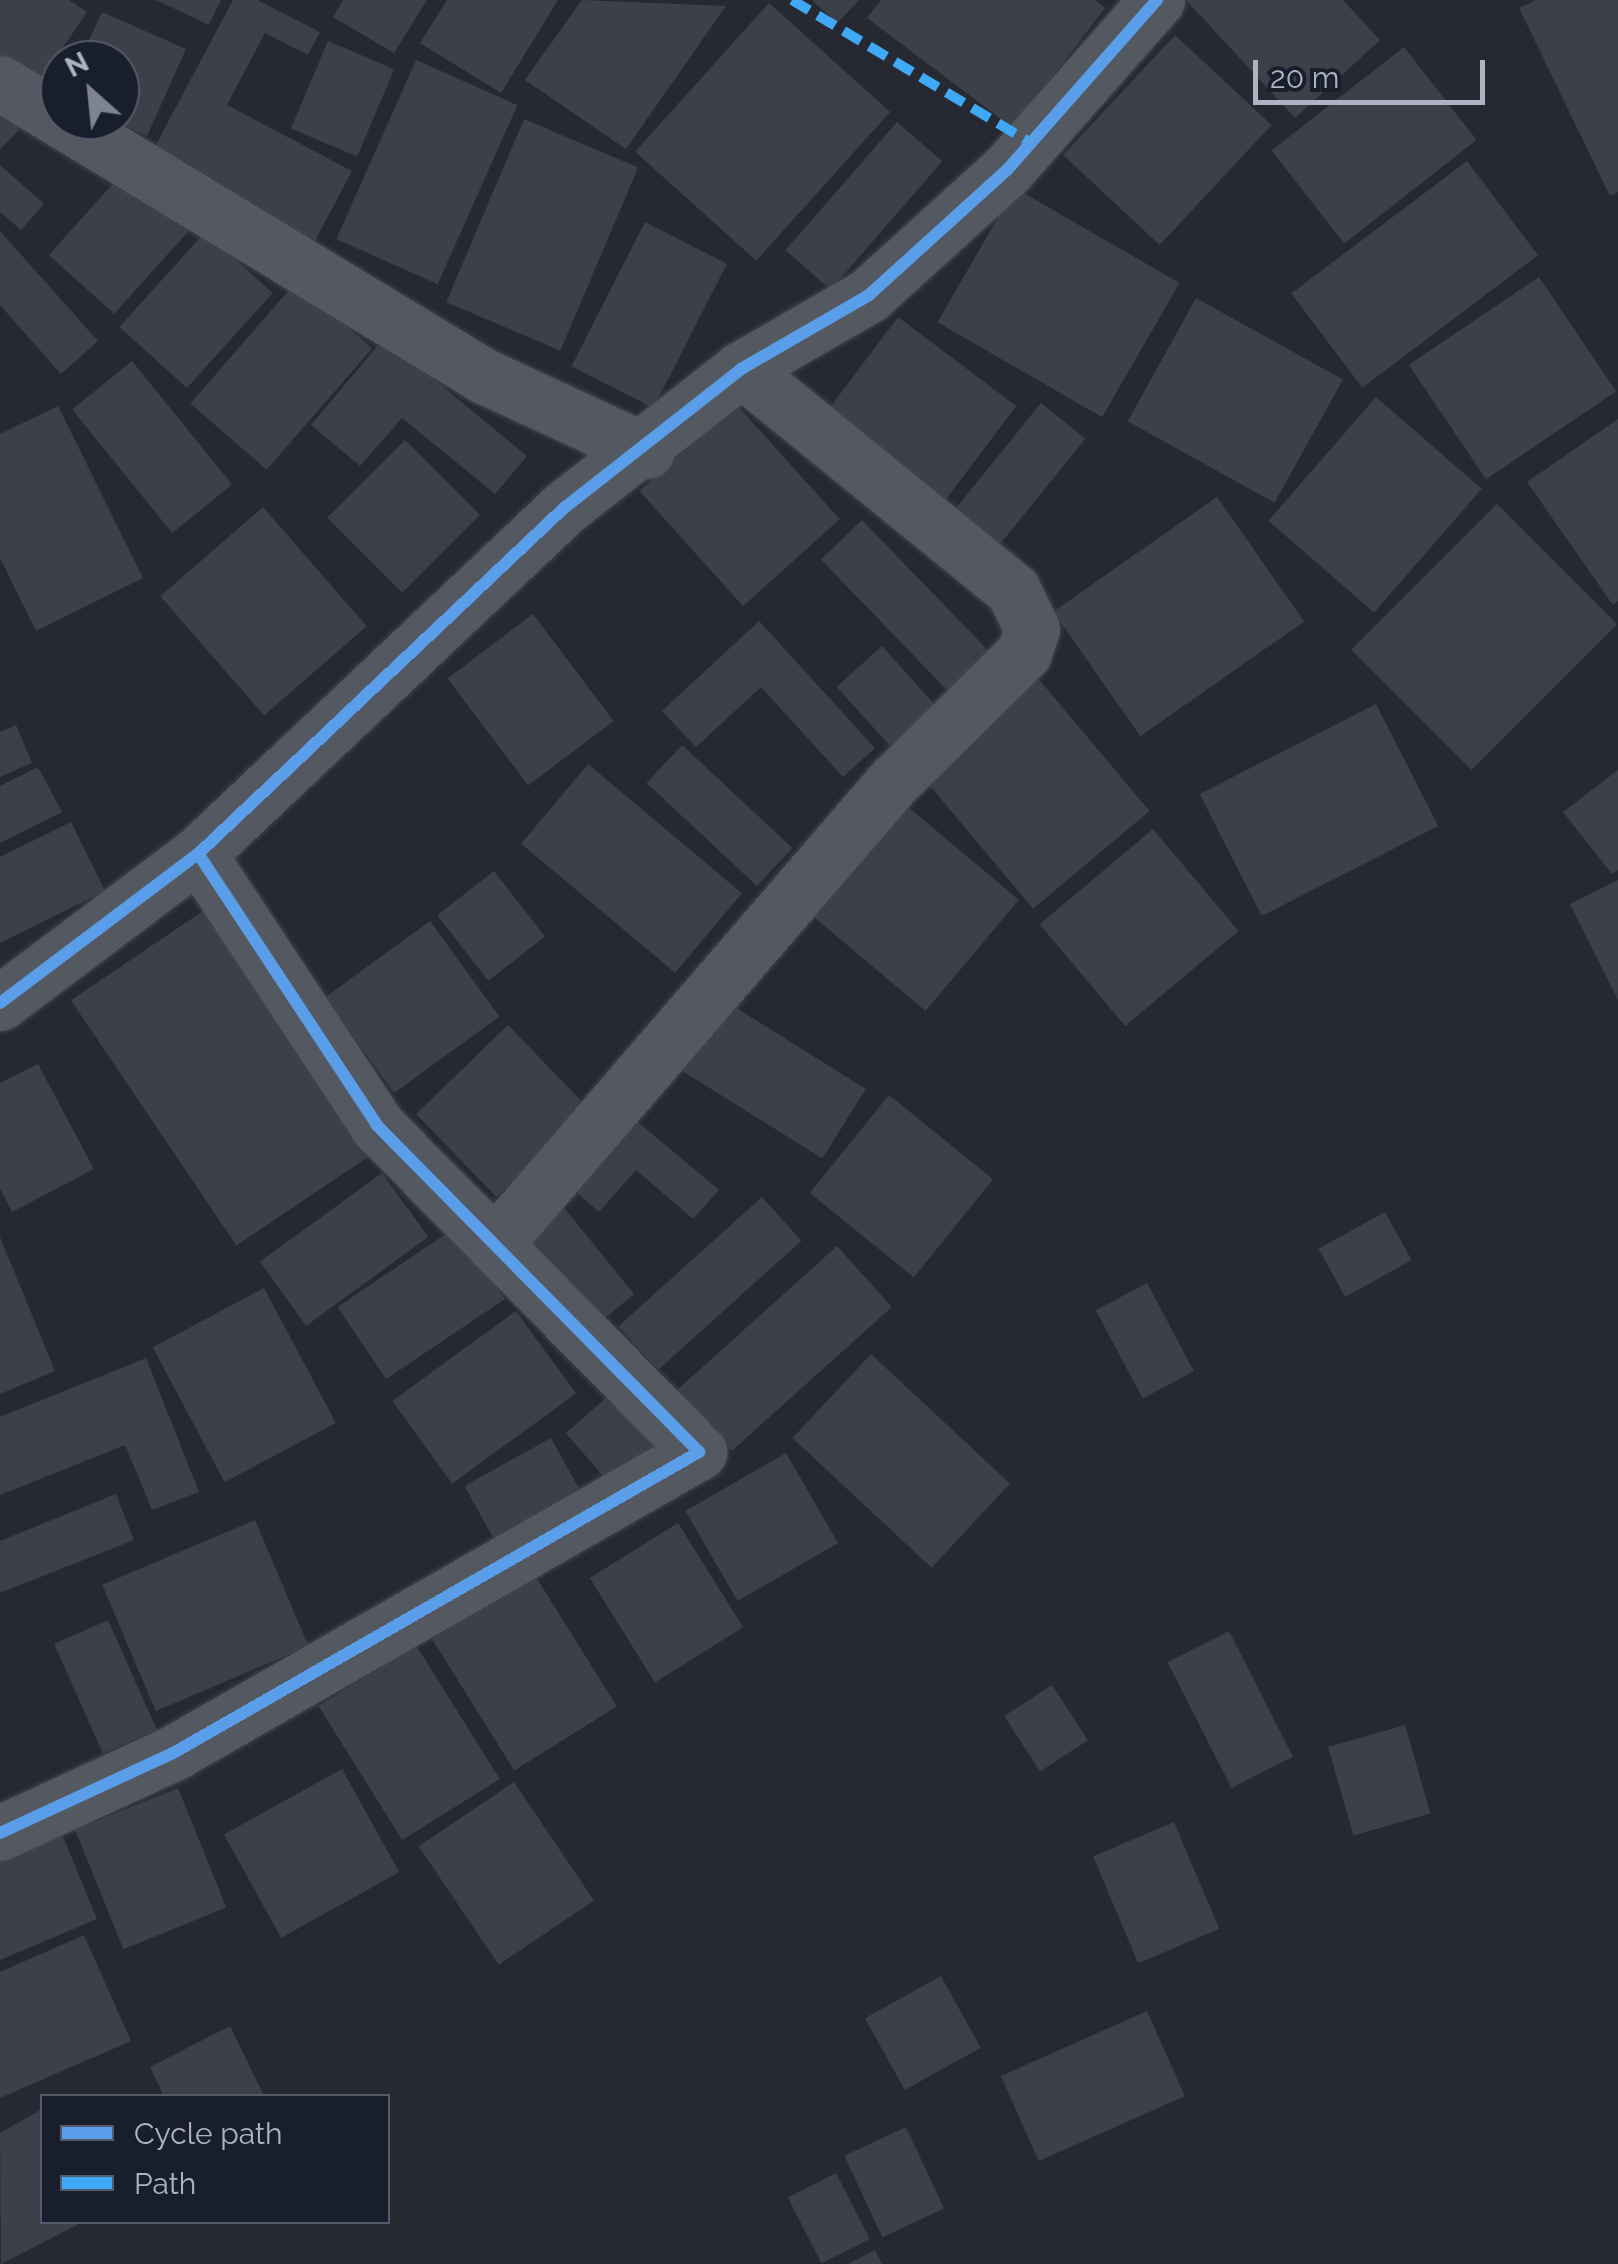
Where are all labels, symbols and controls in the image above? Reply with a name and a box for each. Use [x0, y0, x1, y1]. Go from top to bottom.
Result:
north arrow [40, 40, 140, 140]
scale bar [1258, 40, 1490, 102]
text: N [60, 45, 94, 84]
text: 20 m [1270, 60, 1339, 95]
legend [40, 2094, 390, 2224]
text: Cycle path [134, 2116, 282, 2151]
text: Path [134, 2166, 196, 2201]

